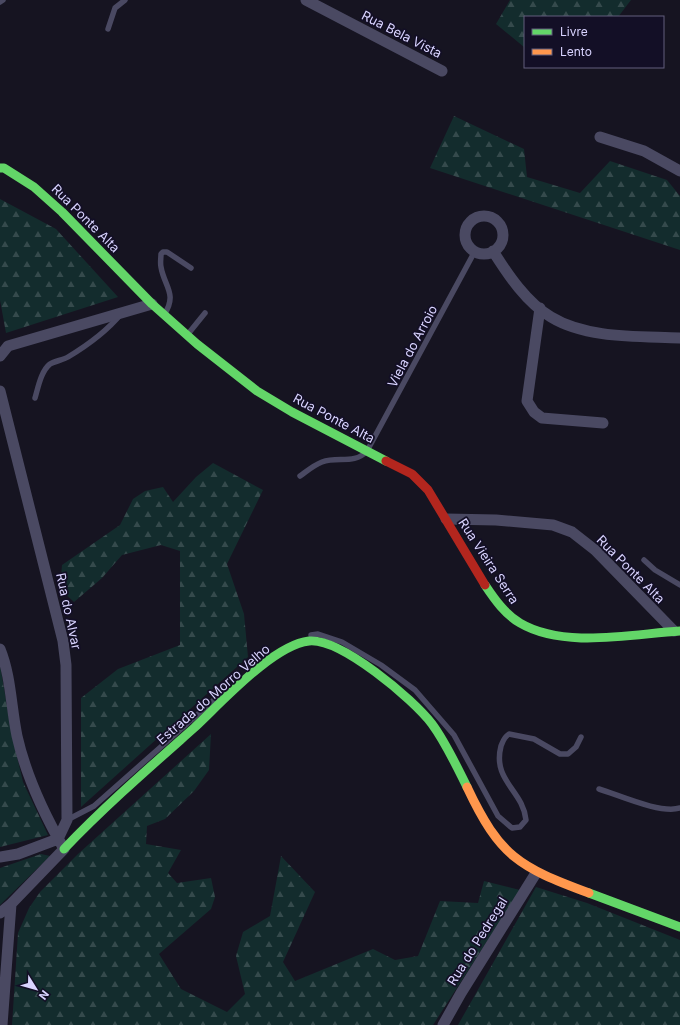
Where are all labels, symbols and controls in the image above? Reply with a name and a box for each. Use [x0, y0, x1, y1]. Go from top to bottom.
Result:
street label: Rua Bela Vista [359, 7, 445, 61]
legend [524, 16, 664, 68]
text: Livre [560, 24, 588, 39]
text: Lento [560, 44, 592, 59]
street label: Rua Ponte Alta [49, 181, 123, 255]
street label: Viela do Arroio [384, 302, 440, 390]
street label: Rua Ponte Alta [291, 390, 377, 446]
street label: Rua Vieira Serra [455, 515, 523, 607]
street label: Rua Ponte Alta [594, 532, 668, 606]
street label: Rua do Alvar [53, 571, 85, 651]
street label: Estrada do Morro Velho [153, 640, 273, 748]
street label: Rua do Pedregal [443, 894, 511, 988]
north arrow [16, 969, 56, 1009]
text: N [36, 987, 52, 1003]

